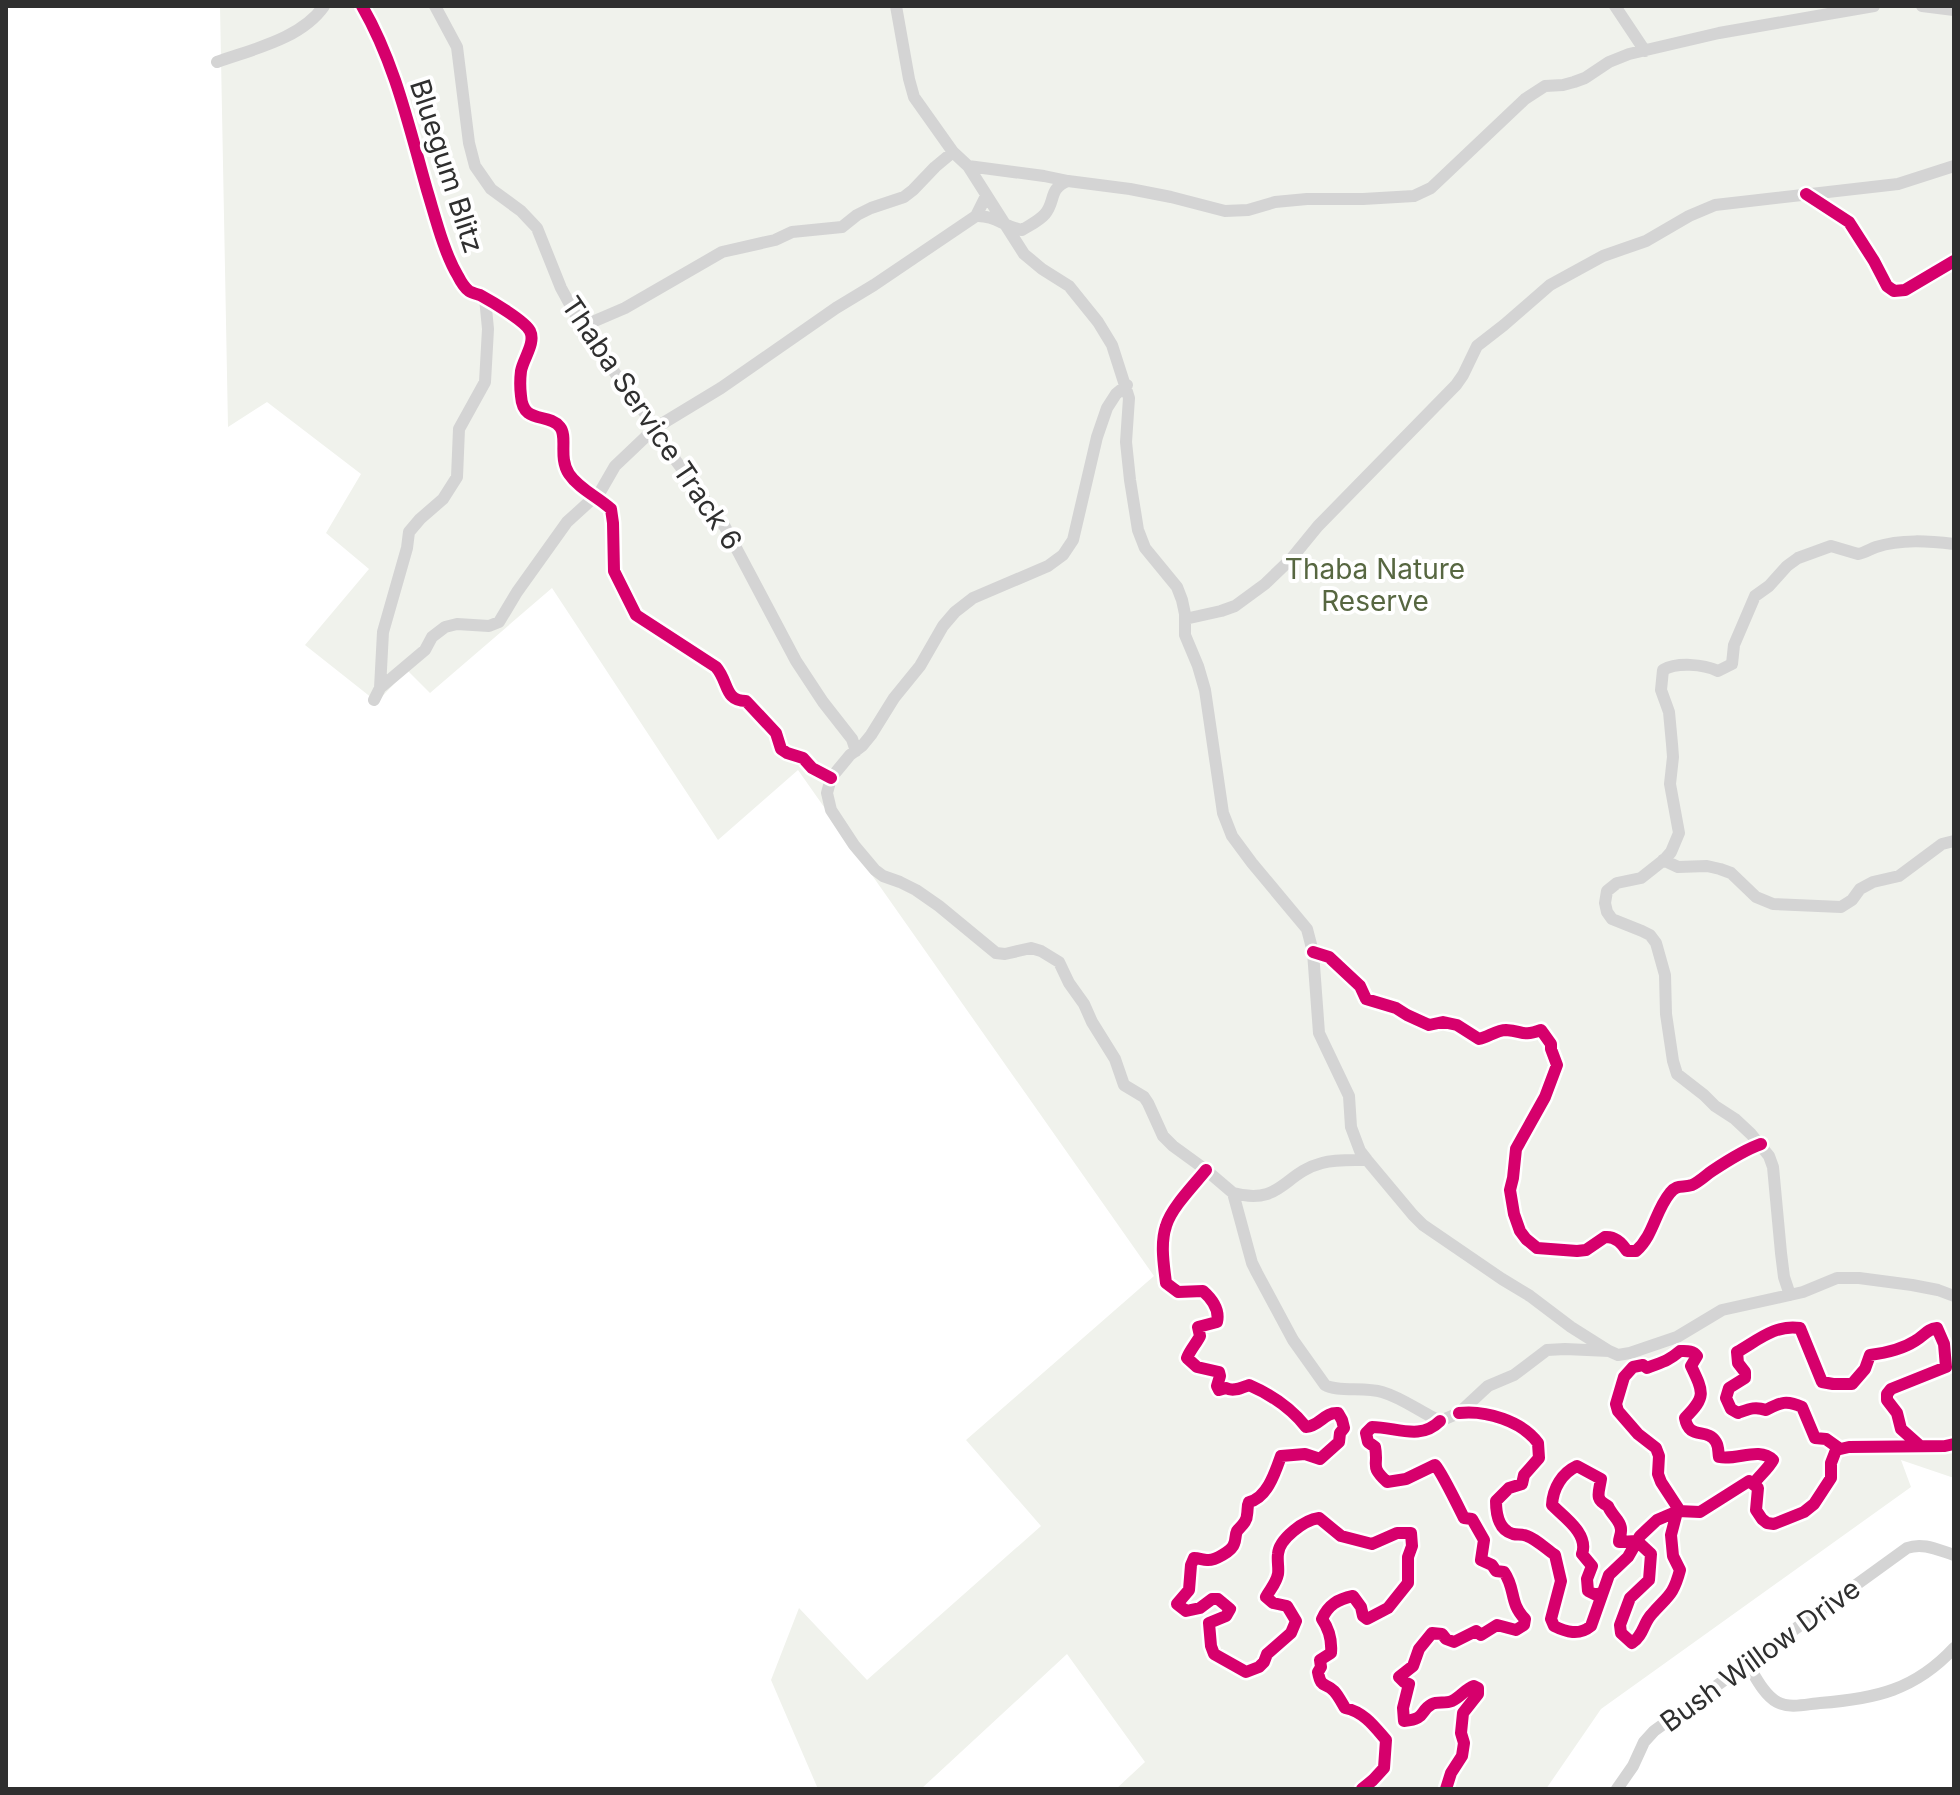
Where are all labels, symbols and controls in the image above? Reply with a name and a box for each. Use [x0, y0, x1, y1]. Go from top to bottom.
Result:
street label: Bluegum Blitz [403, 75, 491, 257]
street label: Thaba Service Track 6 [554, 290, 750, 556]
park label: Thaba Nature Reserve [1285, 552, 1465, 618]
street label: Bush Willow Drive [1654, 1571, 1866, 1739]

